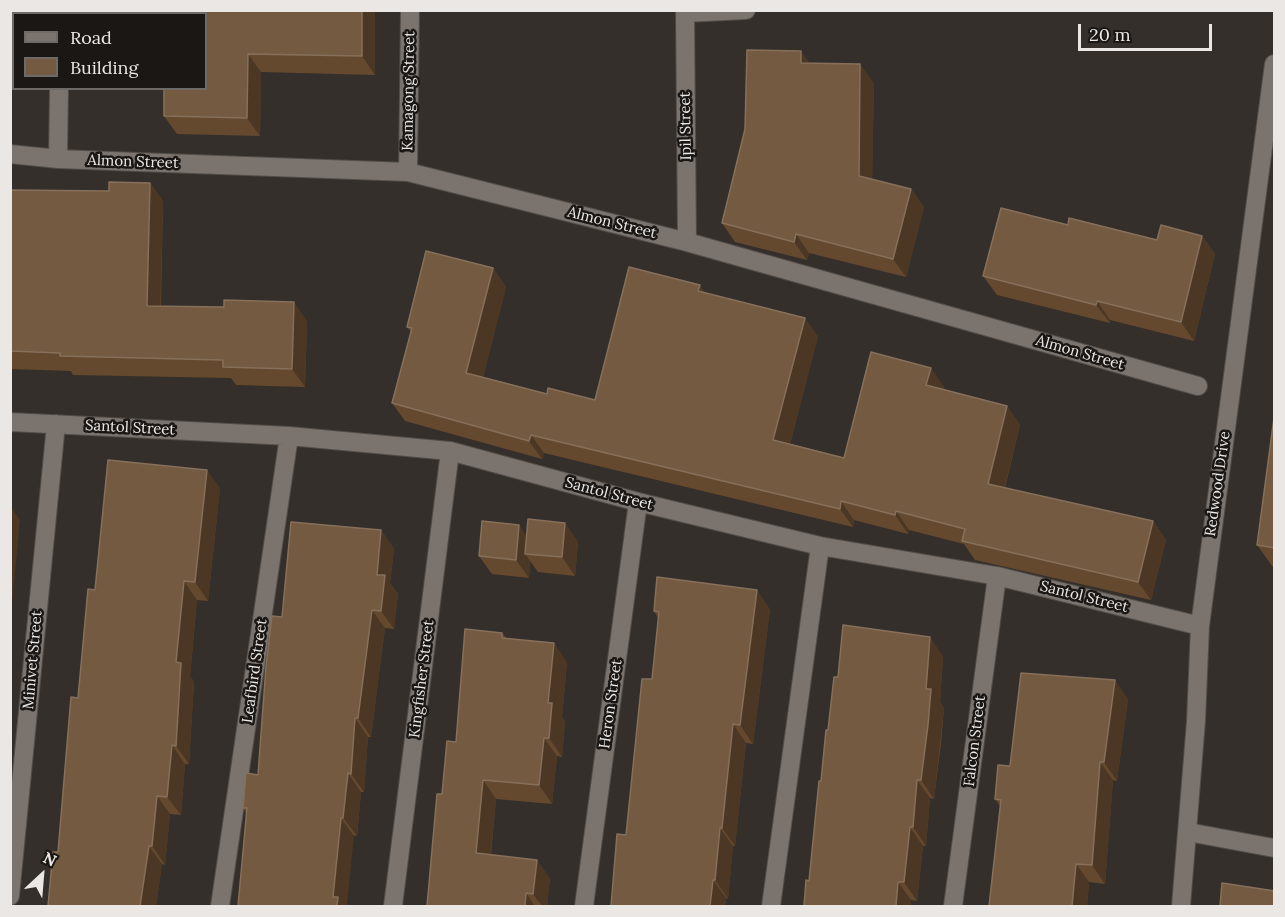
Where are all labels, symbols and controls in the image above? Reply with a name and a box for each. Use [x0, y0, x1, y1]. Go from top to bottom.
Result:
legend [12, 12, 207, 90]
scale bar [1081, 12, 1214, 50]
text: 20 m [1089, 23, 1131, 46]
text: Road [70, 26, 112, 49]
street label: Kamagong Street [399, 31, 419, 151]
text: Building [70, 56, 138, 79]
street label: Ipil Street [676, 92, 696, 160]
street label: Almon Street [87, 151, 179, 173]
street label: Almon Street [566, 203, 658, 243]
street label: Almon Street [1034, 332, 1126, 374]
street label: Santol Street [84, 417, 176, 439]
street label: Redwood Drive [1202, 430, 1234, 538]
street label: Santol Street [563, 474, 655, 514]
street label: Santol Street [1038, 577, 1130, 617]
street label: Minivet Street [20, 610, 46, 710]
street label: Leafbird Street [239, 618, 271, 724]
street label: Kingfisher Street [406, 619, 438, 739]
street label: Heron Street [596, 658, 626, 750]
street label: Falcon Street [960, 694, 990, 788]
north arrow [12, 845, 72, 905]
text: N [40, 847, 60, 871]

